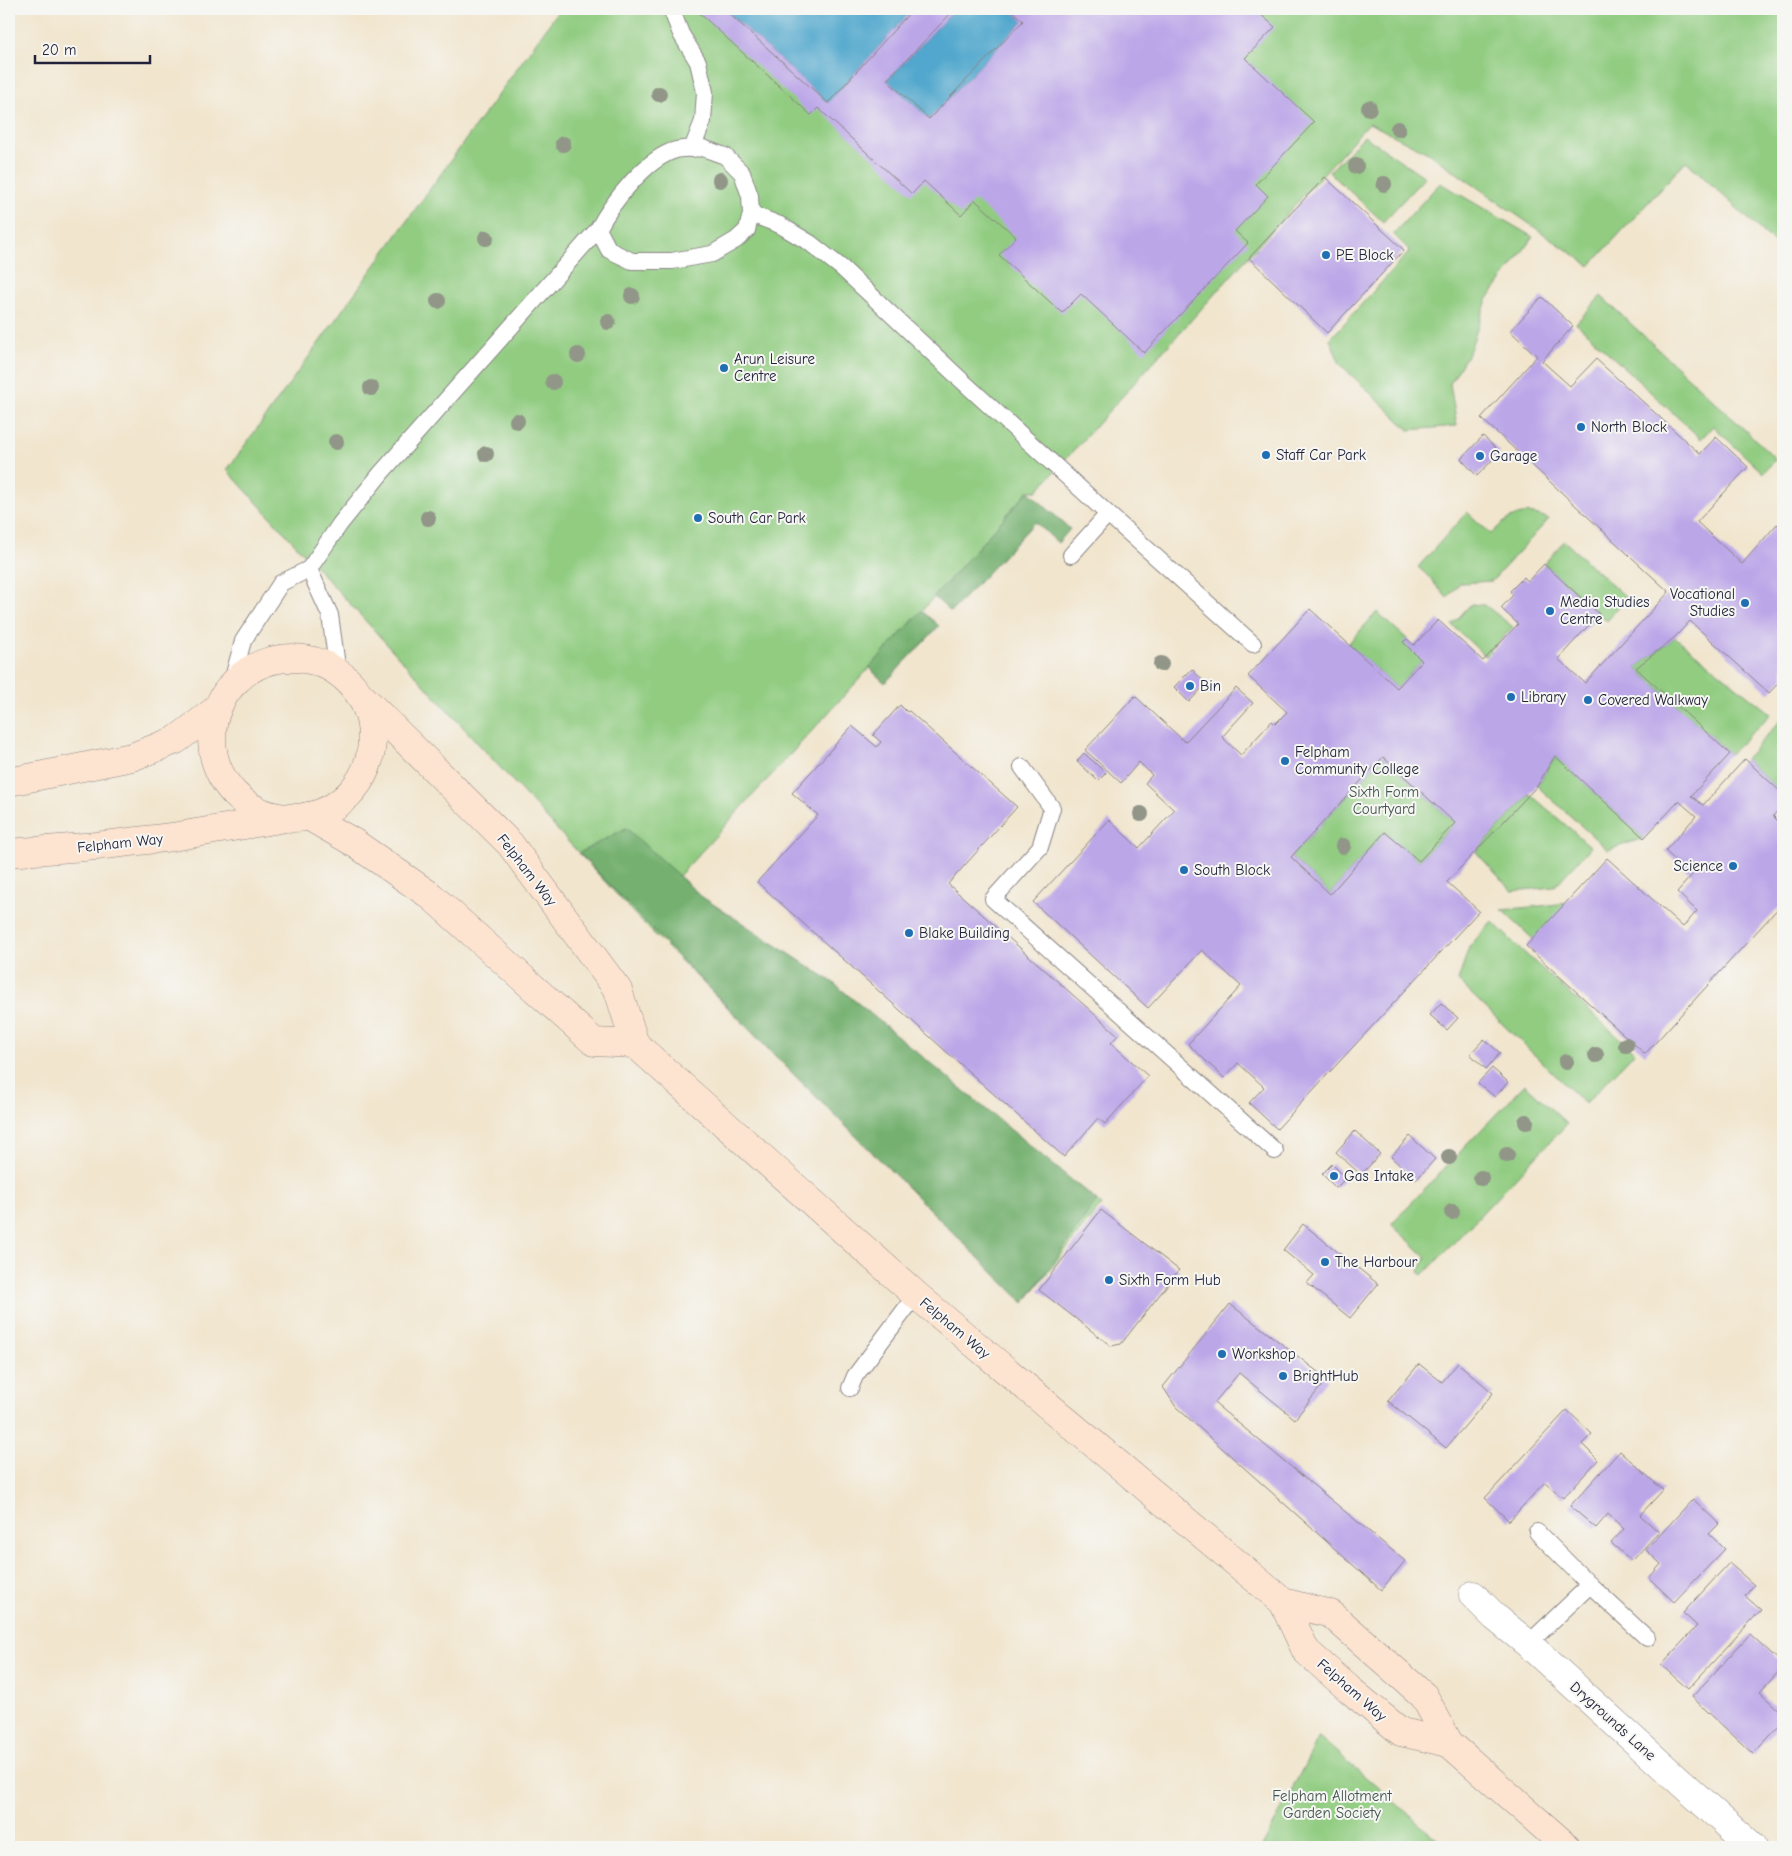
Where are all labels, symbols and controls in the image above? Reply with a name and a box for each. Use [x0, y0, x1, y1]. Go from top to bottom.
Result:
scale bar [35, 32, 150, 64]
text: 20 m [42, 41, 76, 59]
place label: PE Block [1336, 246, 1394, 264]
marker: PE Block [1320, 249, 1332, 261]
place label: Arun Leisure Centre [734, 350, 815, 385]
marker: Arun Leisure Centre [718, 362, 730, 374]
place label: North Block [1591, 418, 1668, 436]
marker: North Block [1575, 421, 1587, 433]
place label: Staff Car Park [1276, 446, 1367, 464]
place label: Garage [1490, 447, 1538, 465]
marker: Staff Car Park [1260, 449, 1272, 461]
marker: Garage [1474, 450, 1486, 462]
place label: South Car Park [708, 509, 807, 527]
marker: South Car Park [692, 512, 704, 524]
place label: Vocational Studies [1670, 585, 1735, 620]
place label: Media Studies Centre [1560, 593, 1650, 628]
marker: Vocational Studies [1739, 597, 1751, 609]
marker: Media Studies Centre [1544, 605, 1556, 617]
place label: Bin [1200, 677, 1221, 695]
marker: Bin [1184, 680, 1196, 692]
place label: Library [1521, 688, 1566, 706]
marker: Library [1505, 691, 1517, 703]
place label: Covered Walkway [1598, 691, 1708, 709]
marker: Covered Walkway [1582, 694, 1594, 706]
place label: Felpham Community College [1295, 743, 1420, 778]
marker: Felpham Community College [1279, 755, 1291, 767]
park label: Sixth Form Courtyard [1349, 783, 1419, 818]
street label: Felpham Way [76, 830, 164, 856]
street label: Felpham Way [493, 830, 561, 910]
place label: Science [1674, 857, 1723, 875]
marker: Science [1727, 860, 1739, 872]
place label: South Block [1194, 861, 1271, 879]
marker: South Block [1178, 864, 1190, 876]
place label: Blake Building [919, 924, 1010, 942]
marker: Blake Building [903, 927, 915, 939]
place label: Gas Intake [1344, 1167, 1414, 1185]
marker: Gas Intake [1328, 1170, 1340, 1182]
place label: The Harbour [1335, 1253, 1418, 1271]
marker: The Harbour [1319, 1256, 1331, 1268]
place label: Sixth Form Hub [1119, 1271, 1221, 1289]
marker: Sixth Form Hub [1103, 1274, 1115, 1286]
street label: Felpham Way [916, 1293, 994, 1363]
place label: Workshop [1232, 1345, 1296, 1363]
marker: Workshop [1216, 1348, 1228, 1360]
place label: BrightHub [1293, 1367, 1358, 1385]
marker: BrightHub [1277, 1370, 1289, 1382]
street label: Felpham Way [1314, 1655, 1391, 1725]
street label: Drygrounds Lane [1566, 1678, 1660, 1765]
park label: Felpham Allotment Garden Society [1272, 1787, 1393, 1822]

